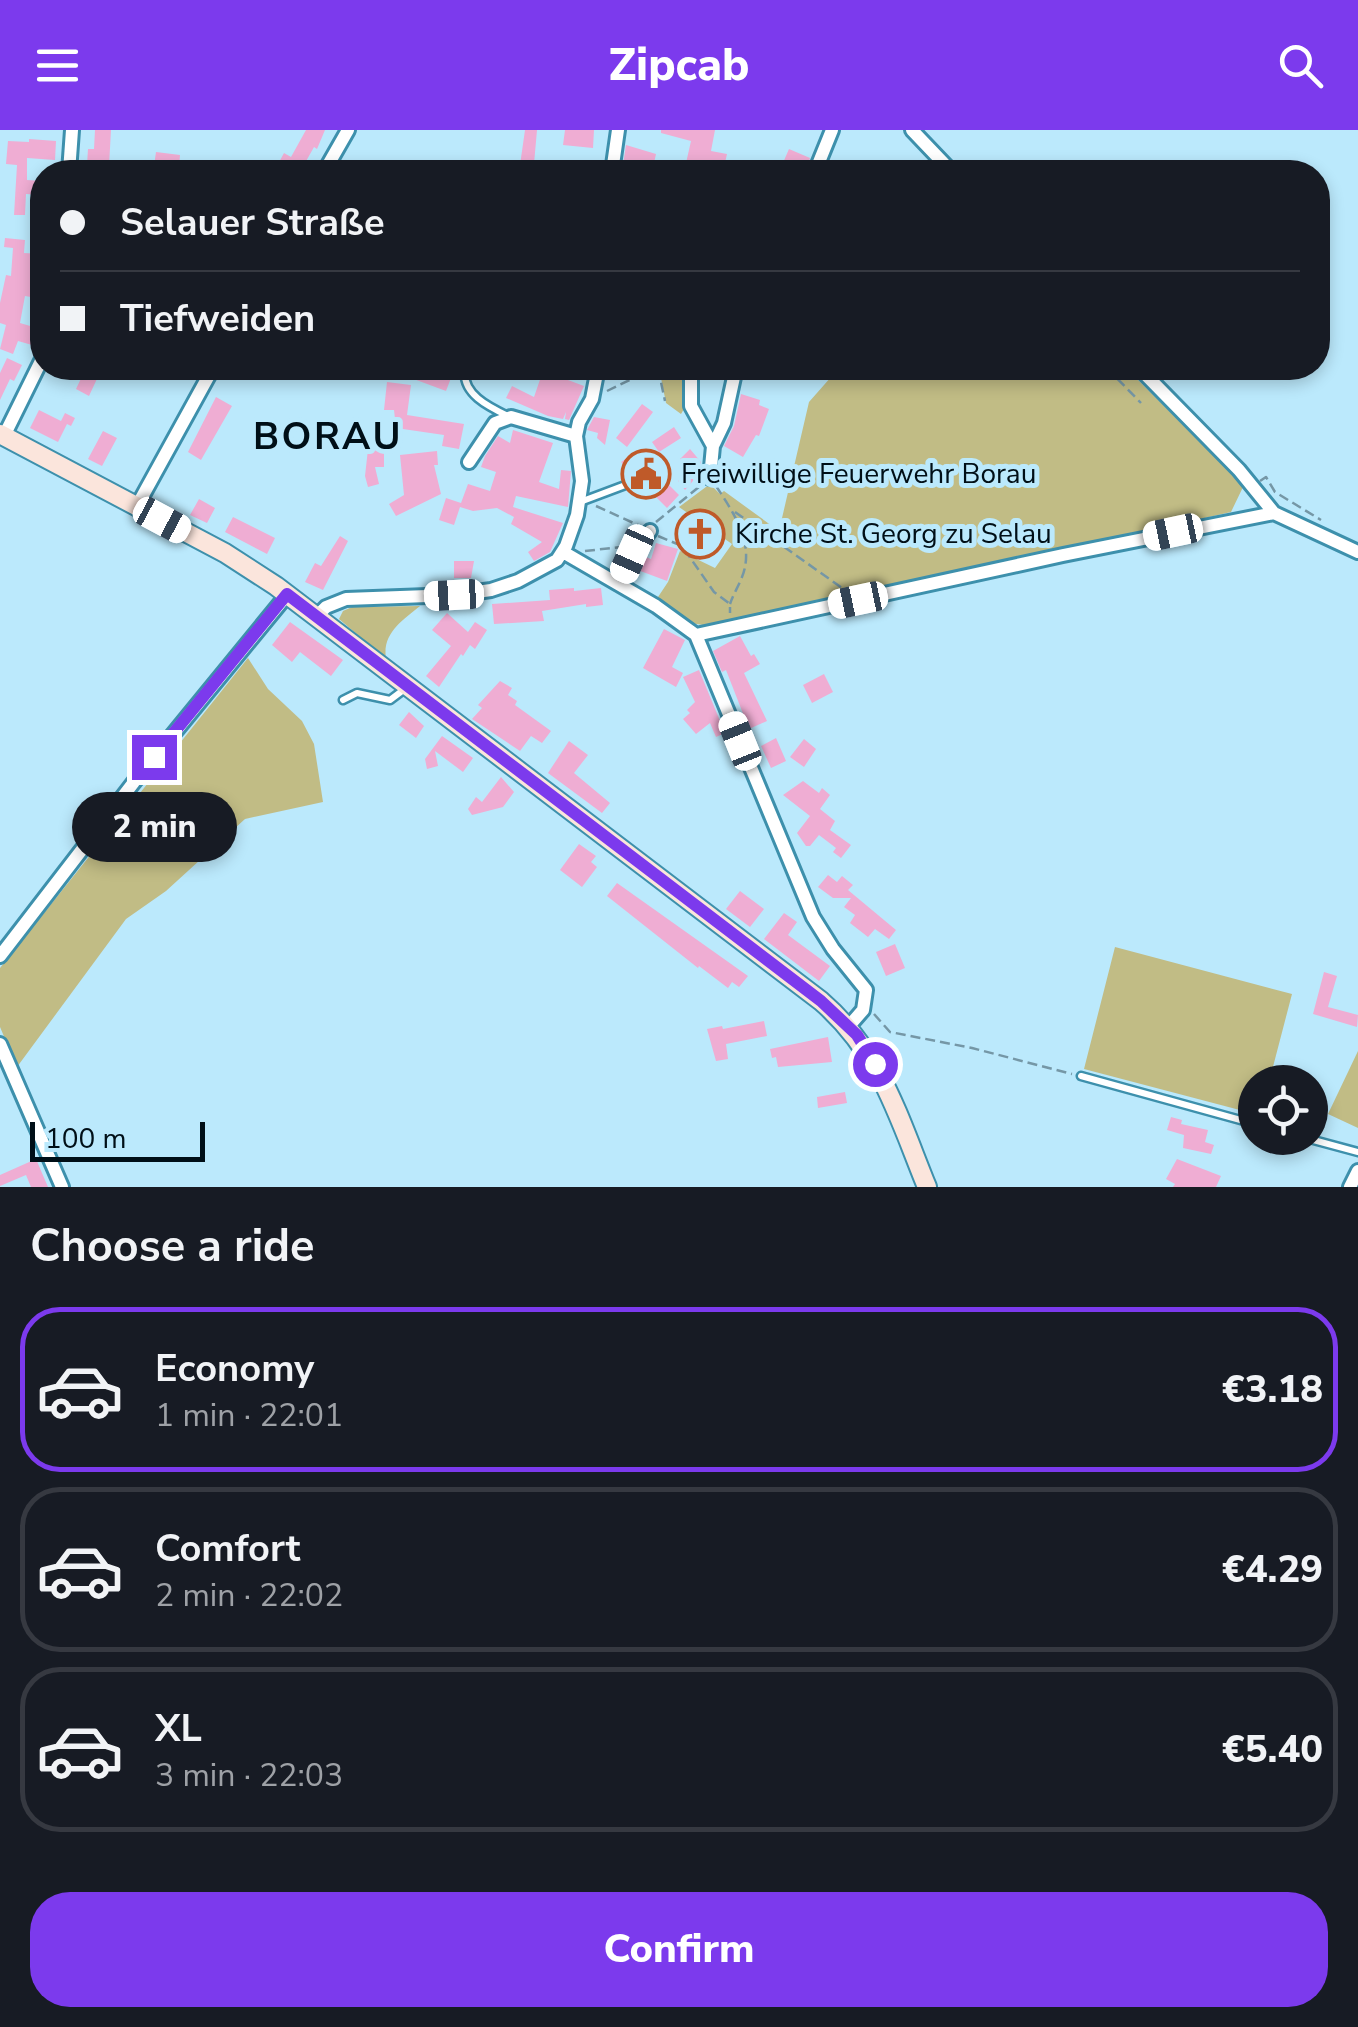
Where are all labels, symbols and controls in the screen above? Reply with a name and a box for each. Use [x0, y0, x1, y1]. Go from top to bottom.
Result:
text: Zipcab [608, 35, 750, 96]
icon: menu [30, 38, 85, 93]
icon: search [1273, 38, 1328, 93]
text: Selauer Straße [120, 197, 385, 248]
text: Tiefweiden [120, 293, 315, 344]
district label: BORAU [253, 411, 403, 462]
public building icon: Freiwillige Feuerwehr Borau [620, 448, 672, 500]
place label: Freiwillige Feuerwehr Borau [681, 455, 1036, 493]
car [128, 493, 196, 547]
church icon: Kirche St. Georg zu Selau [674, 508, 726, 560]
car [1141, 511, 1205, 553]
place label: Kirche St. Georg zu Selau [735, 515, 1052, 553]
car [606, 520, 658, 588]
car [423, 578, 485, 612]
car [826, 579, 890, 621]
car [715, 708, 765, 774]
route end [132, 735, 177, 780]
callout: 2 min [72, 792, 236, 862]
text: 2 min [112, 805, 197, 848]
route start [853, 1042, 898, 1087]
map controls [1238, 1065, 1328, 1155]
button: locate [1238, 1065, 1328, 1155]
scale bar [30, 1117, 205, 1162]
text: 100 m [45, 1120, 127, 1158]
text: Choose a ride [30, 1216, 315, 1277]
text: Economy [155, 1343, 314, 1394]
icon: car [35, 1345, 125, 1435]
text: €3.18 [1222, 1364, 1323, 1415]
text: 1 min · 22:01 [155, 1394, 343, 1437]
text: Comfort [155, 1523, 300, 1574]
icon: car [35, 1525, 125, 1615]
text: €4.29 [1222, 1544, 1323, 1595]
text: 2 min · 22:02 [155, 1574, 343, 1617]
text: XL [155, 1703, 202, 1754]
icon: car [35, 1705, 125, 1795]
text: €5.40 [1222, 1724, 1323, 1775]
text: 3 min · 22:03 [155, 1754, 343, 1797]
button: Confirm [30, 1892, 1328, 2007]

